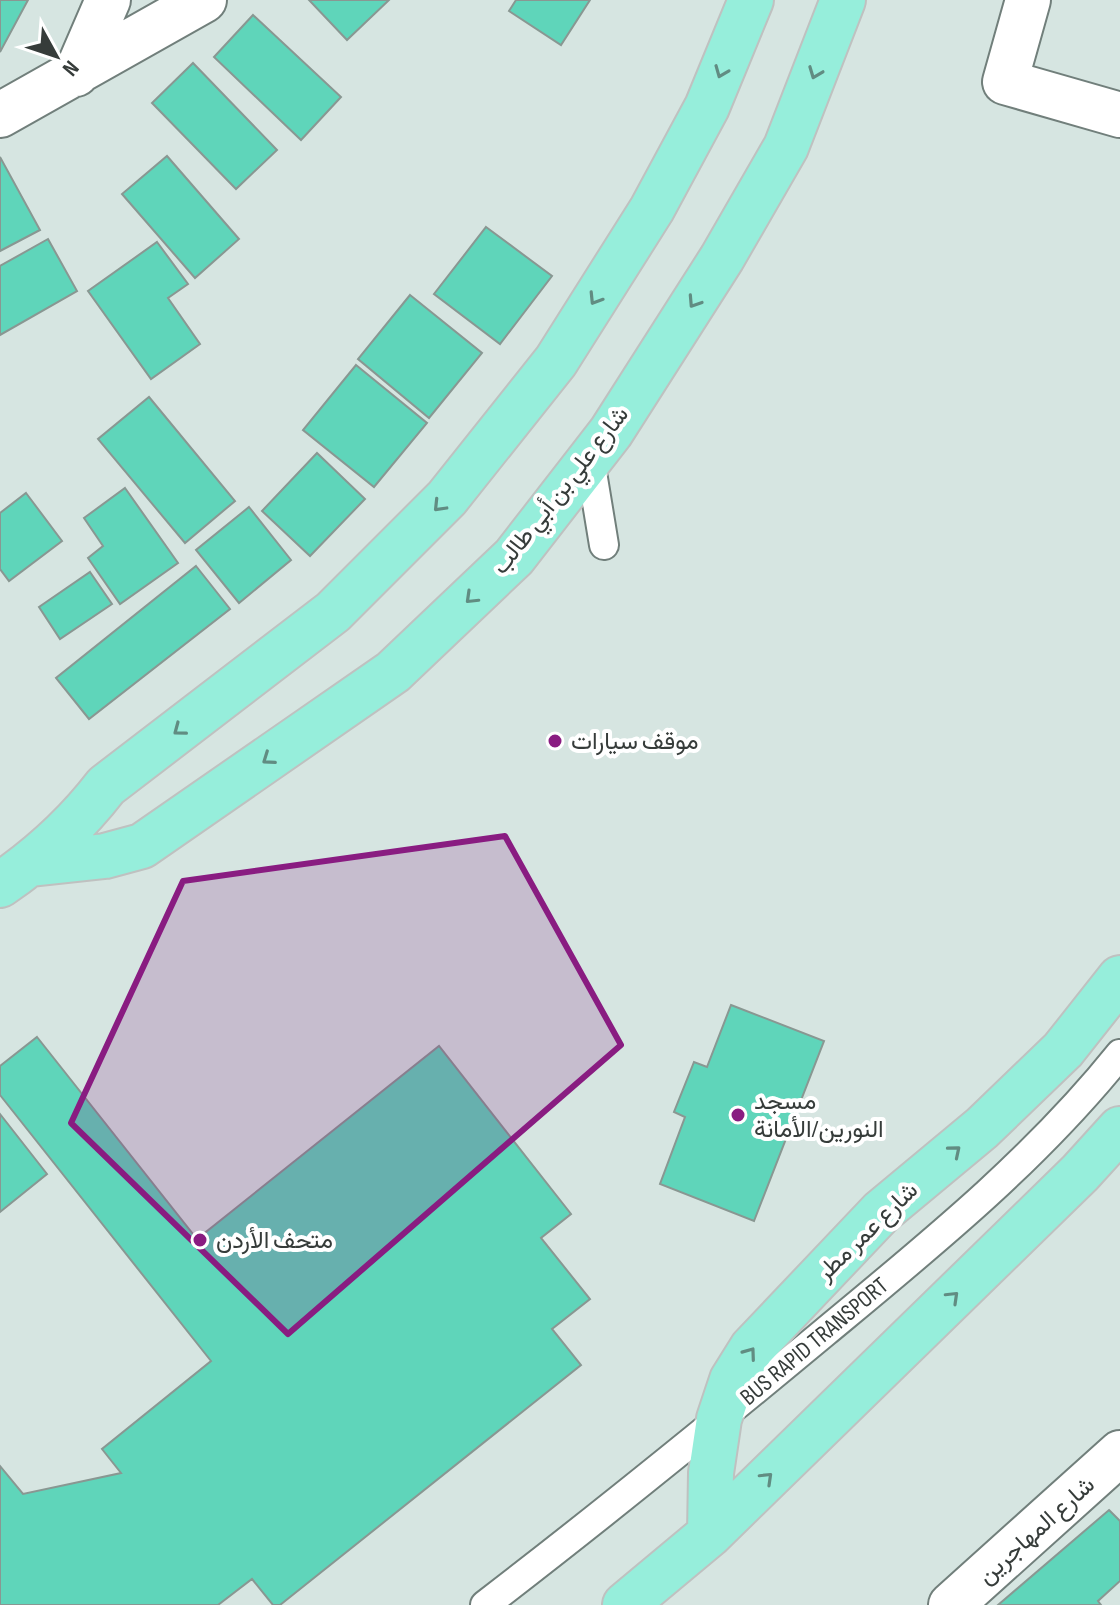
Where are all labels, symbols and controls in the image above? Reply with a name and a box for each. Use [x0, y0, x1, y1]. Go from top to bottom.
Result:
north arrow [16, 16, 96, 96]
text: N [56, 55, 84, 81]
one-way arrow [715, 64, 731, 78]
one-way arrow [808, 65, 825, 79]
one-way arrow [590, 290, 605, 305]
one-way arrow [689, 293, 704, 308]
street label: شارع علي بن أبي طالب [486, 401, 638, 583]
one-way arrow [433, 497, 448, 511]
one-way arrow [466, 589, 480, 603]
one-way arrow [173, 721, 188, 735]
place label: موقف سيارات [571, 727, 699, 756]
marker: موقف سيارات [546, 732, 564, 750]
one-way arrow [262, 749, 276, 764]
place label: مسجد النورين/الأمانة [754, 1087, 884, 1144]
marker: مسجد النورين/الأمانة [729, 1106, 747, 1124]
one-way arrow [945, 1146, 960, 1161]
street label: شارع عمر مطر [810, 1176, 925, 1288]
place label: متحف الأردن [216, 1226, 333, 1255]
marker: متحف الأردن [191, 1231, 209, 1249]
street label: BUS RAPID TRANSPORT [734, 1271, 894, 1412]
one-way arrow [944, 1291, 958, 1306]
one-way arrow [740, 1347, 755, 1361]
street label: شارع المهاجرين [972, 1470, 1102, 1591]
one-way arrow [758, 1473, 772, 1488]

